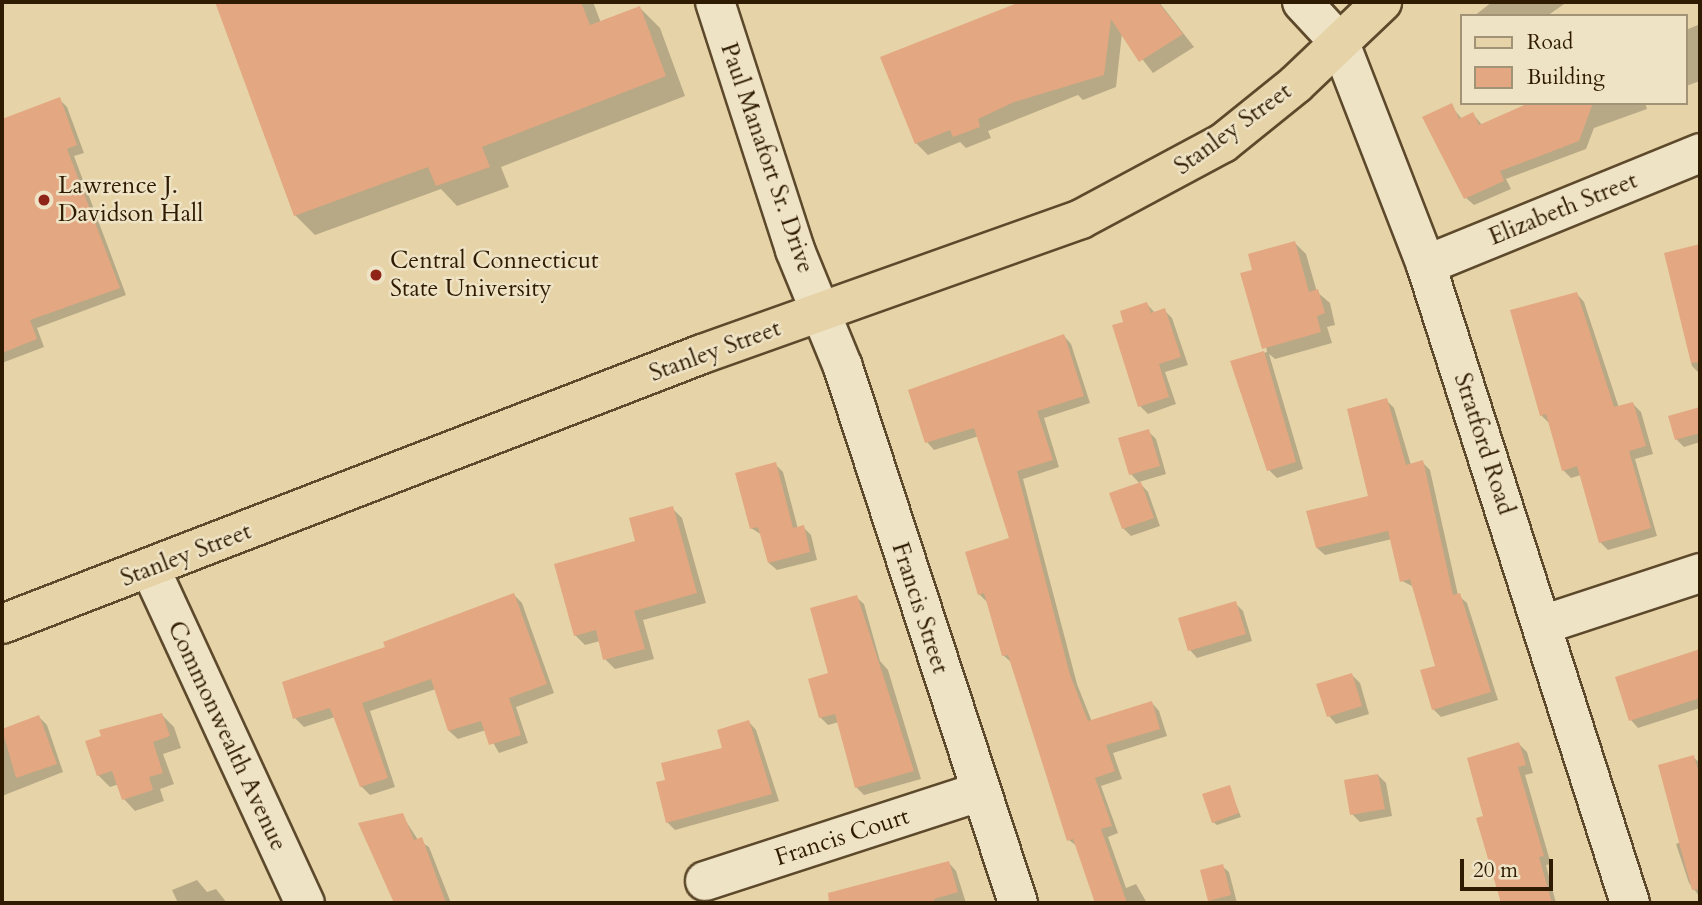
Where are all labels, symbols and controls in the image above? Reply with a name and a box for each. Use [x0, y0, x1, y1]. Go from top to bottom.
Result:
legend [1460, 14, 1688, 105]
text: Road [1527, 28, 1573, 57]
street label: Paul Manafort Sr. Drive [714, 39, 820, 277]
text: Building [1527, 63, 1605, 92]
street label: Stanley Street [1169, 77, 1297, 181]
street label: Elizabeth Street [1485, 166, 1641, 252]
place label: Lawrence J. Davidson Hall [58, 172, 203, 228]
marker: Lawrence J. Davidson Hall [36, 192, 52, 208]
place label: Central Connecticut State University [390, 247, 599, 303]
marker: Central Connecticut State University [368, 267, 384, 283]
street label: Stanley Street [645, 314, 785, 388]
street label: Stratford Road [1448, 369, 1520, 519]
street label: Stanley Street [117, 517, 255, 593]
street label: Francis Street [885, 539, 955, 677]
street label: Commonwealth Avenue [161, 617, 293, 855]
street label: Francis Court [771, 802, 913, 872]
scale bar [1464, 846, 1557, 890]
text: 20 m [1473, 856, 1518, 885]

